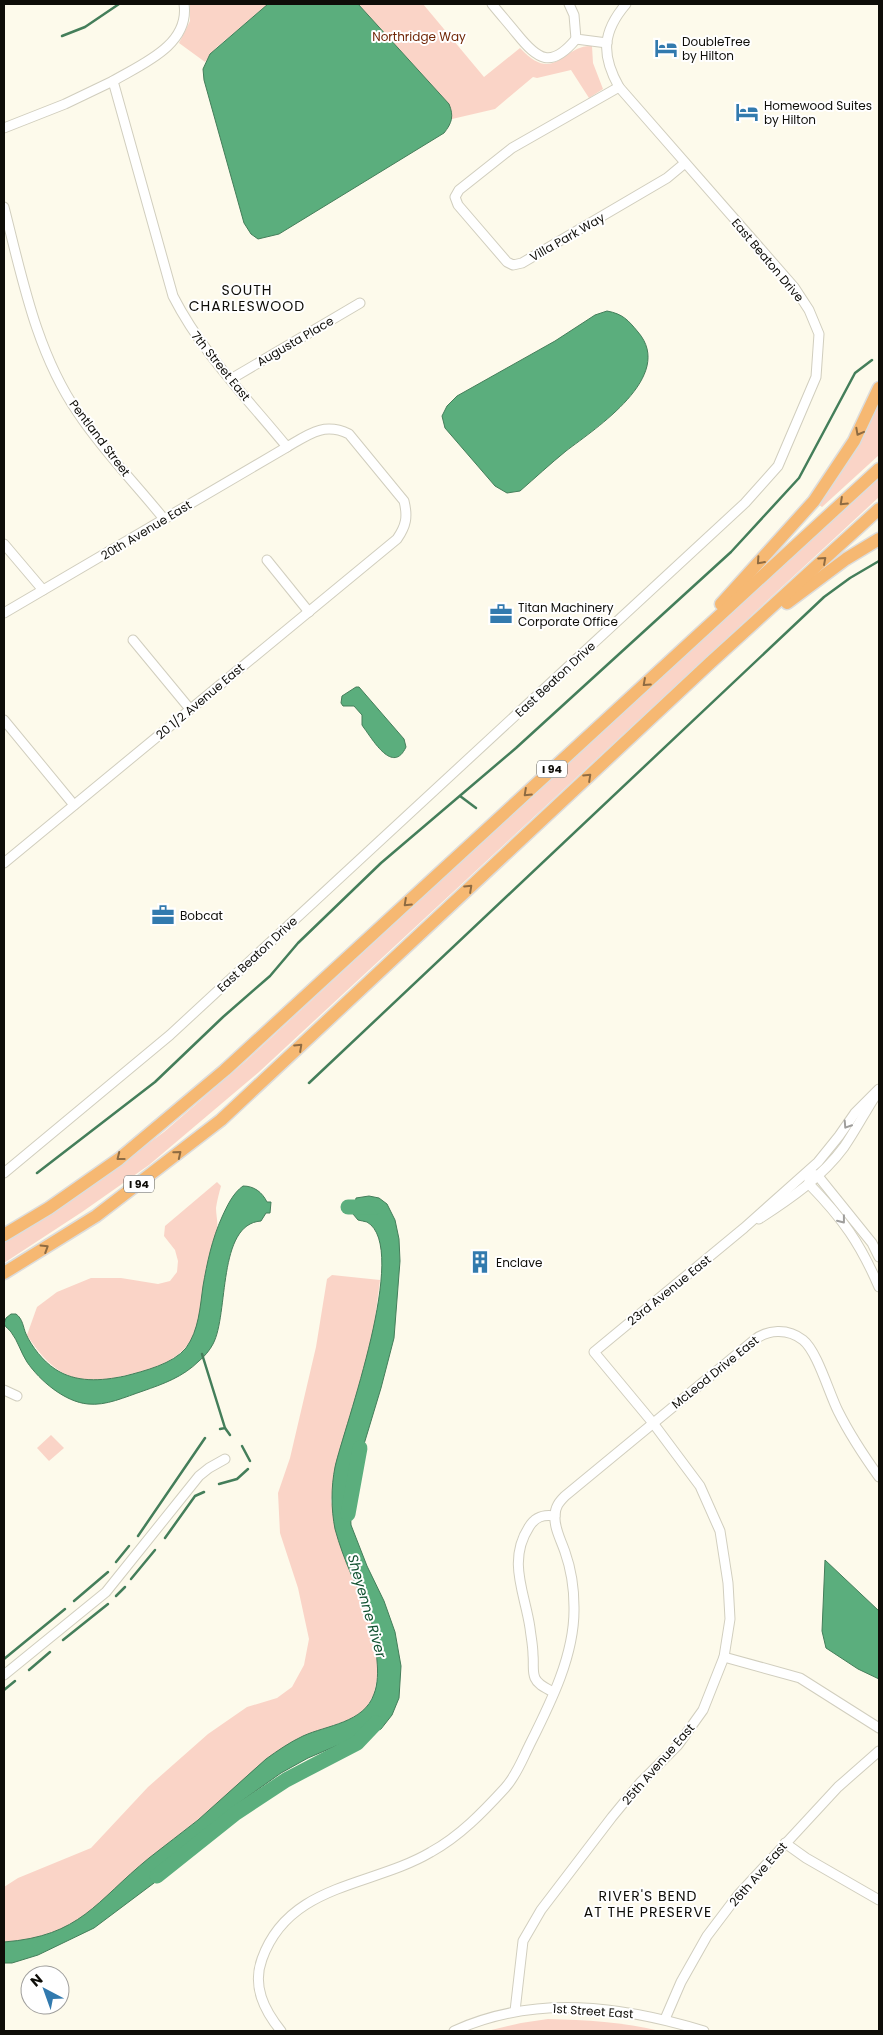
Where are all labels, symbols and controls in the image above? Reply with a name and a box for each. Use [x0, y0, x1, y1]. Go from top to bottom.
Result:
park label: Northridge Way [372, 28, 466, 45]
place label: DoubleTree by Hilton [682, 33, 750, 64]
hotel icon: DoubleTree by Hilton [653, 35, 679, 61]
place label: Homewood Suites by Hilton [764, 97, 872, 128]
hotel icon: Homewood Suites by Hilton [734, 99, 760, 125]
street label: Villa Park Way [526, 209, 608, 265]
street label: East Beaton Drive [728, 215, 808, 305]
district label: SOUTH CHARLESWOOD [189, 280, 305, 316]
street label: Augusta Place [253, 312, 337, 370]
street label: 7th Street East [188, 328, 254, 404]
street label: Pentland Street [66, 396, 134, 480]
one-way arrow [855, 427, 865, 436]
street label: 20th Avenue East [98, 496, 194, 564]
one-way arrow [840, 496, 849, 505]
one-way arrow [757, 555, 766, 564]
one-way arrow [817, 557, 826, 566]
place label: Titan Machinery Corporate Office [518, 599, 618, 630]
office icon: Titan Machinery Corporate Office [488, 601, 514, 627]
street label: East Beaton Drive [511, 637, 599, 721]
street label: 20 1/2 Avenue East [152, 659, 248, 743]
one-way arrow [643, 677, 652, 686]
road number: I 94 [537, 761, 567, 778]
one-way arrow [582, 774, 591, 783]
one-way arrow [523, 787, 532, 796]
one-way arrow [463, 885, 472, 894]
one-way arrow [404, 897, 413, 906]
office icon: Bobcat [150, 902, 176, 928]
place label: Bobcat [180, 907, 223, 924]
street label: East Beaton Drive [213, 912, 301, 996]
one-way arrow [293, 1044, 302, 1053]
one-way arrow [844, 1119, 853, 1129]
one-way arrow [172, 1150, 181, 1159]
one-way arrow [117, 1152, 126, 1160]
road number: I 94 [124, 1176, 154, 1192]
one-way arrow [836, 1214, 844, 1223]
one-way arrow [40, 1244, 49, 1254]
building icon: Enclave [467, 1249, 493, 1275]
street label: 23rd Avenue East [624, 1251, 714, 1329]
place label: Enclave [496, 1254, 542, 1271]
street label: McLeod Drive East [668, 1332, 762, 1412]
water label: Sheyenne River [343, 1552, 392, 1661]
street label: 25th Avenue East [618, 1720, 698, 1808]
street label: 26th Ave East [725, 1838, 791, 1910]
district label: RIVER'S BEND AT THE PRESERVE [584, 1886, 712, 1922]
north arrow [20, 1965, 70, 2015]
text: N [26, 1969, 47, 1991]
street label: 1st Street East [552, 2000, 634, 2022]

